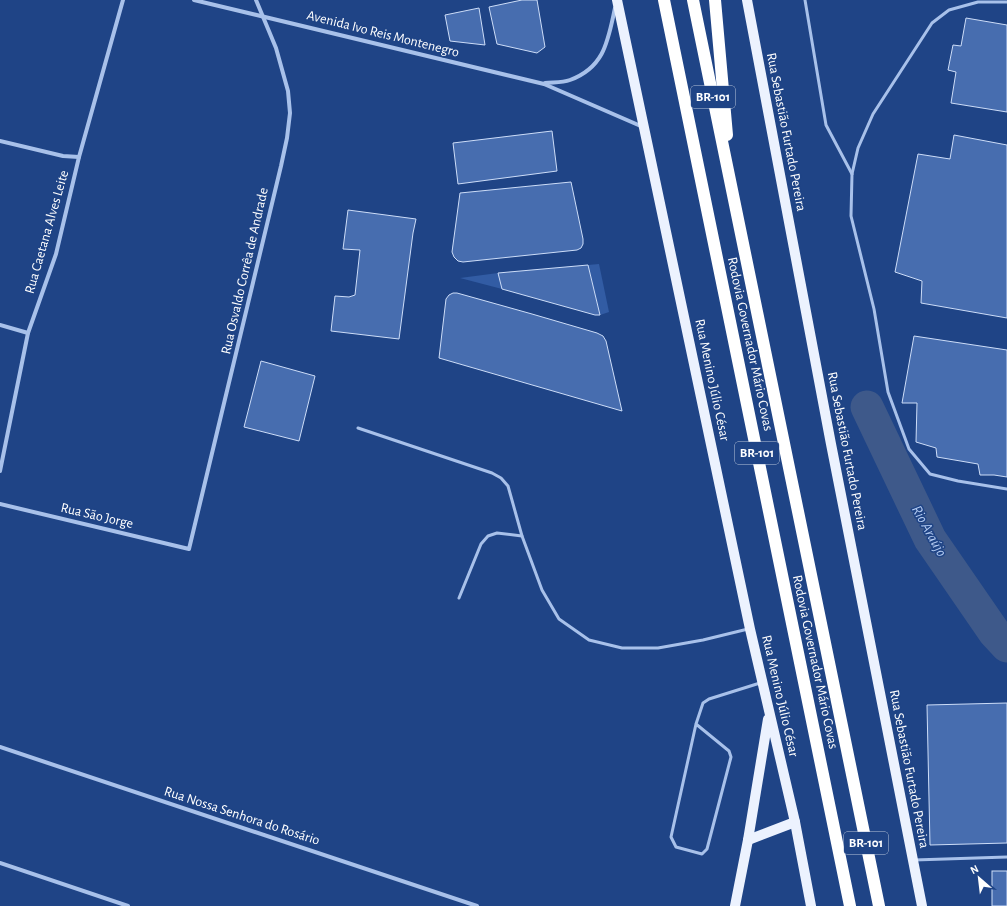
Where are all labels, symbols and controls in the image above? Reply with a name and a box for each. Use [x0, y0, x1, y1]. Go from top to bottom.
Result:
street label: Avenida Ivo Reis Montenegro [305, 8, 461, 60]
street label: Rua Sebastião Furtado Pereira [764, 52, 808, 213]
road number: BR-101 [691, 86, 735, 108]
street label: Rua Caetana Alves Leite [23, 169, 71, 295]
street label: Rua Osvaldo Corrêa de Andrade [219, 186, 271, 356]
street label: Rodovia Governador Mário Covas [725, 256, 775, 432]
street label: Rua Menino Júlio César [692, 318, 732, 443]
street label: Rua Sebastião Furtado Pereira [825, 371, 869, 532]
road number: BR-101 [735, 442, 779, 464]
street label: Rua São Jorge [59, 501, 135, 531]
water label: Rio Araújo [909, 503, 949, 559]
street label: Rodovia Governador Mário Covas [790, 574, 840, 750]
street label: Rua Menino Júlio César [759, 634, 801, 759]
street label: Rua Sebastião Furtado Pereira [887, 689, 931, 850]
street label: Rua Nossa Senhora do Rosário [162, 784, 322, 848]
road number: BR-101 [844, 832, 888, 854]
north arrow [959, 858, 999, 898]
text: N [969, 863, 981, 876]

